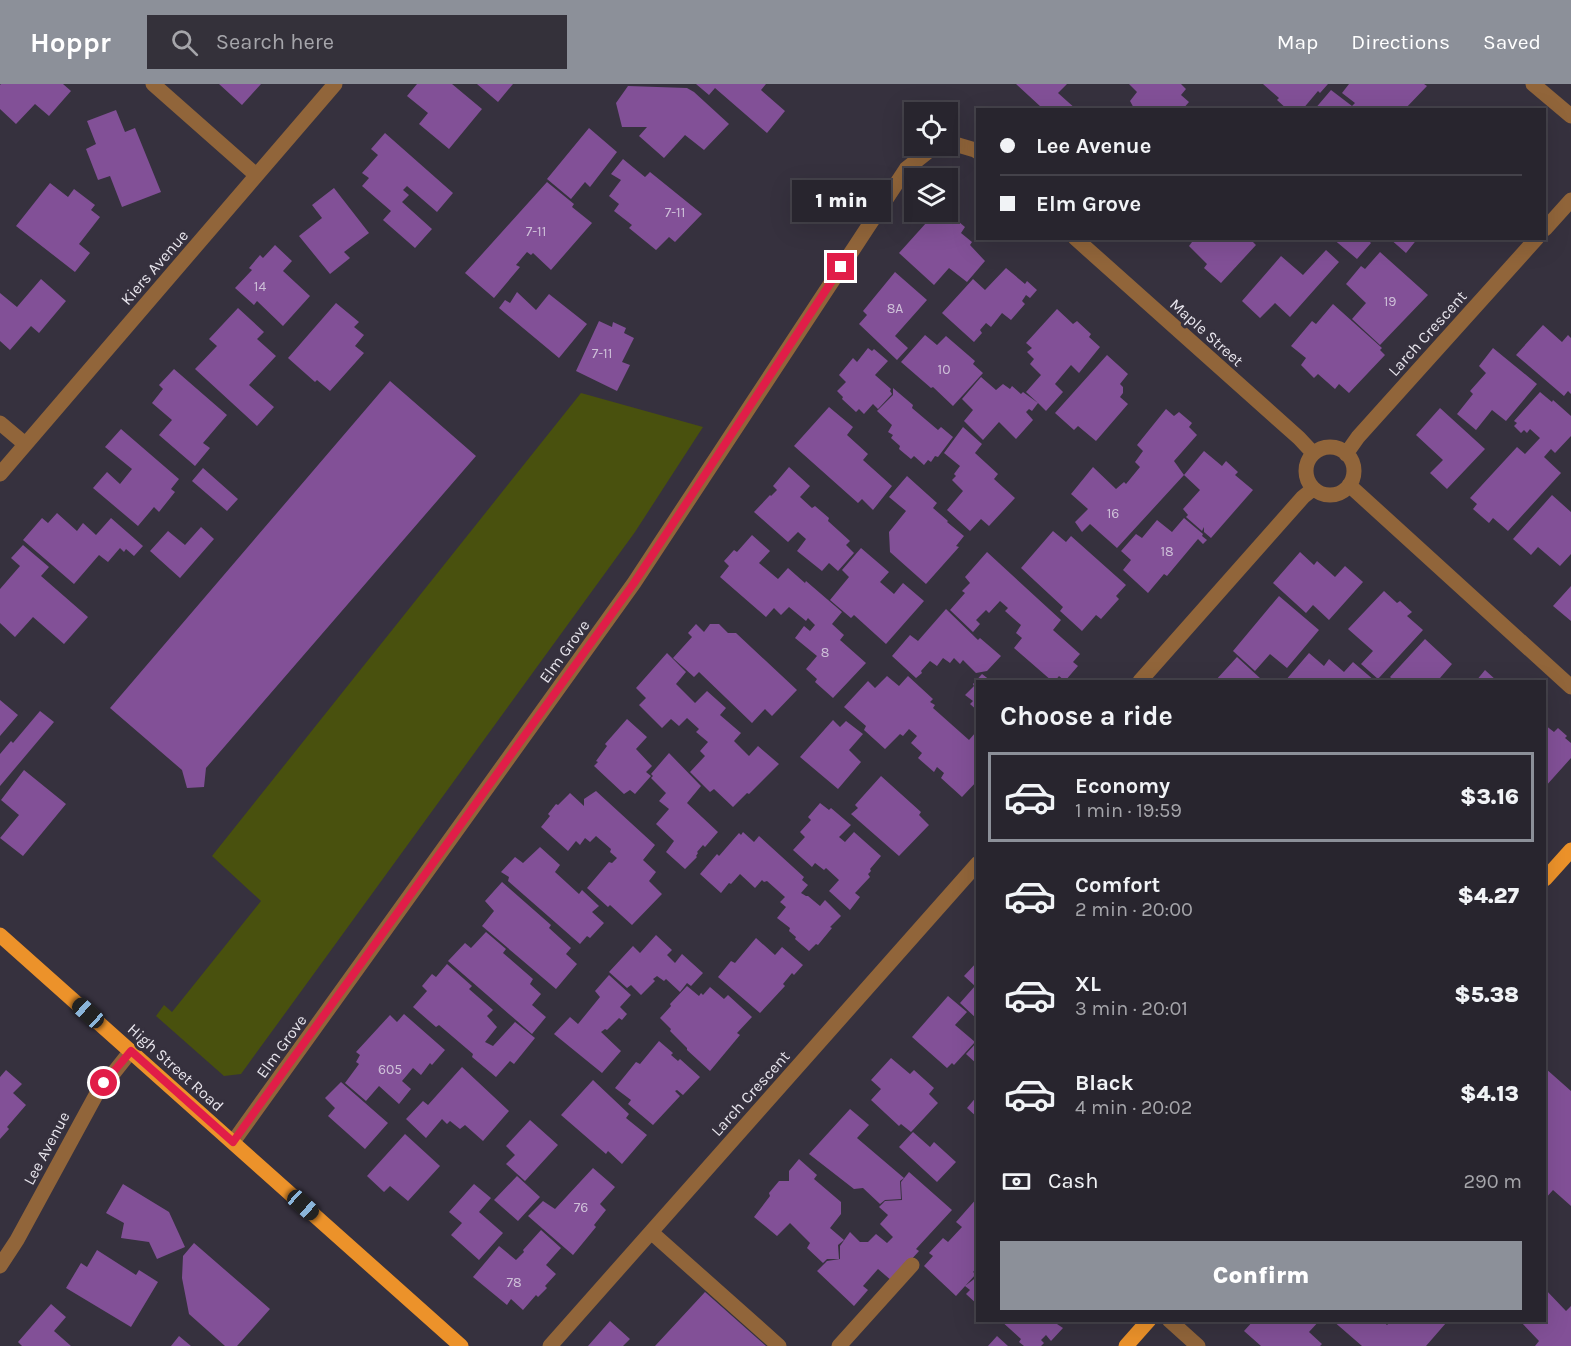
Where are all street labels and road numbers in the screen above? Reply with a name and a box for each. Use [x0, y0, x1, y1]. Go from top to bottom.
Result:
street label: Kiers Avenue [117, 226, 192, 309]
street label: Larch Crescent [1384, 287, 1471, 380]
street label: Maple Street [1166, 294, 1247, 370]
street label: Elm Grove [535, 616, 594, 687]
street label: Elm Grove [252, 1011, 311, 1082]
street label: High Street Road [124, 1019, 228, 1115]
street label: Larch Crescent [707, 1047, 794, 1140]
street label: Lee Avenue [19, 1108, 74, 1188]

